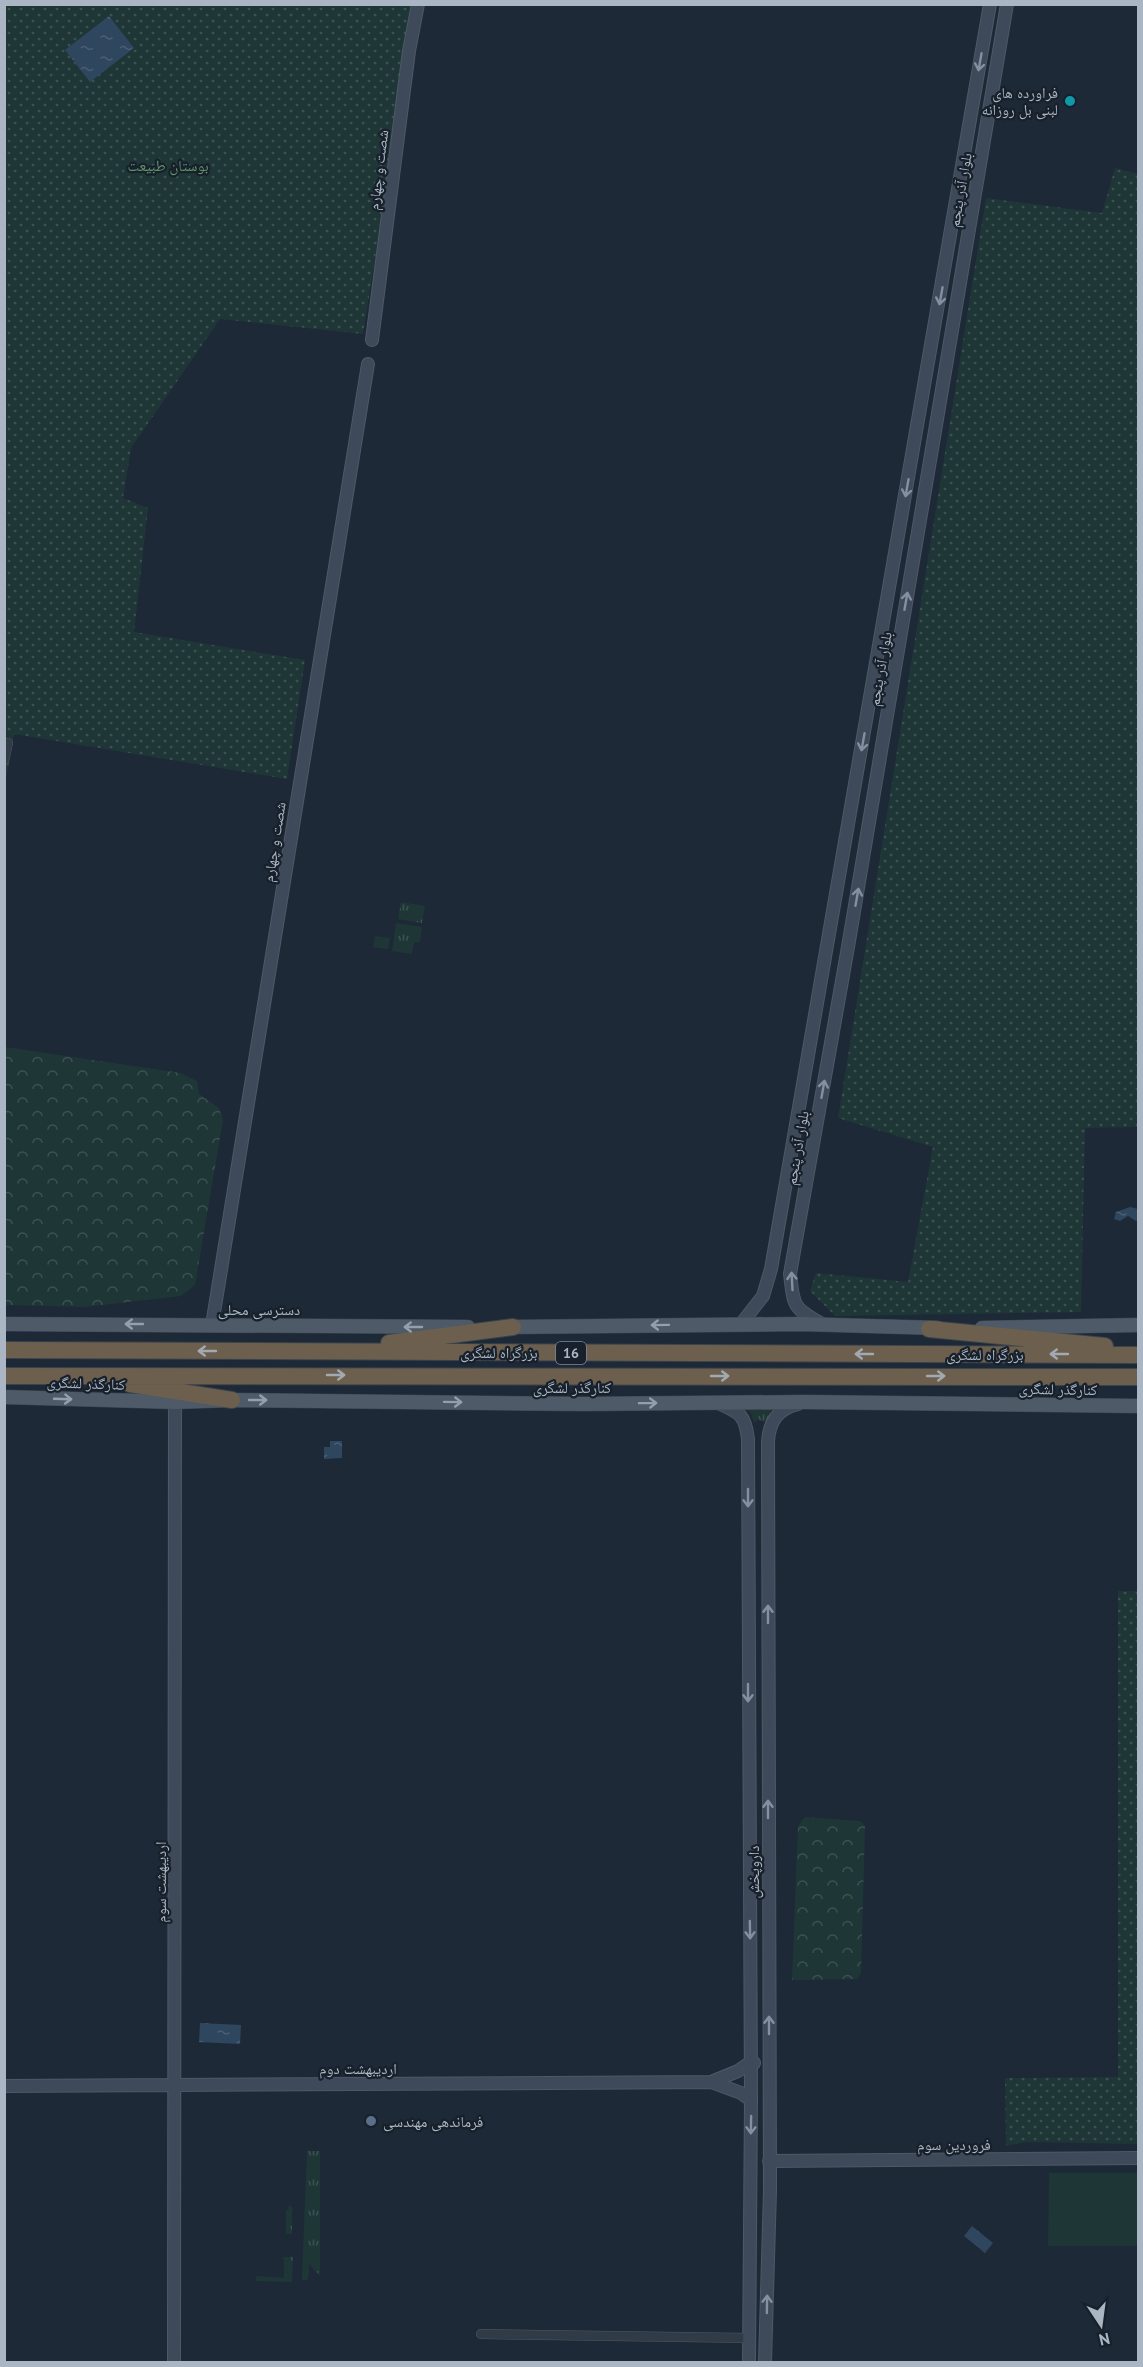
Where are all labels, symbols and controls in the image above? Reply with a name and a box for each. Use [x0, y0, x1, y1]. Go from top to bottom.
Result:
one-way arrow [974, 52, 985, 72]
place label: فراورده های لبنی بل روزانه [982, 83, 1058, 120]
marker: فراورده های لبنی بل روزانه [1063, 94, 1077, 108]
street label: شصت و چهارم [364, 129, 393, 211]
street label: بلوار آذر پنجم [944, 151, 977, 229]
park label: بوستان طبیعت [127, 156, 209, 176]
one-way arrow [935, 286, 946, 305]
one-way arrow [901, 478, 912, 497]
one-way arrow [901, 591, 912, 611]
street label: بلوار آذر پنجم [864, 630, 897, 708]
one-way arrow [857, 732, 868, 751]
street label: شصت و چهارم [258, 800, 291, 884]
one-way arrow [851, 887, 862, 907]
one-way arrow [818, 1079, 829, 1099]
street label: بلوار آذر پنجم [781, 1109, 814, 1187]
one-way arrow [786, 1271, 797, 1291]
street label: دسترسی محلی [218, 1300, 300, 1320]
one-way arrow [124, 1318, 144, 1330]
one-way arrow [651, 1319, 671, 1331]
one-way arrow [403, 1321, 423, 1332]
road number: 16 [556, 1342, 586, 1364]
street label: بزرگراه لشگری [460, 1343, 538, 1363]
one-way arrow [198, 1345, 218, 1357]
street label: بزرگراه لشگری [946, 1345, 1024, 1365]
one-way arrow [855, 1348, 875, 1360]
one-way arrow [1050, 1349, 1070, 1360]
one-way arrow [325, 1369, 345, 1381]
one-way arrow [709, 1370, 729, 1381]
one-way arrow [925, 1370, 945, 1382]
street label: کنارگذر لشگری [46, 1372, 126, 1395]
street label: کنارگذر لشگری [533, 1378, 611, 1398]
street label: کنارگذر لشگری [1018, 1379, 1097, 1400]
one-way arrow [52, 1393, 72, 1404]
one-way arrow [247, 1394, 267, 1406]
one-way arrow [442, 1396, 462, 1408]
one-way arrow [637, 1397, 657, 1409]
one-way arrow [742, 1487, 754, 1507]
one-way arrow [762, 1605, 774, 1625]
one-way arrow [742, 1682, 754, 1702]
one-way arrow [762, 1800, 774, 1820]
street label: اردیبهشت سوم [151, 1841, 171, 1923]
street label: داروپخش [744, 1846, 764, 1898]
one-way arrow [744, 1919, 756, 1939]
one-way arrow [763, 2016, 774, 2036]
street label: اردیبهشت دوم [319, 2059, 397, 2079]
place label: فرماندهی مهندسی [383, 2112, 483, 2132]
marker: فرماندهی مهندسی [364, 2114, 378, 2128]
one-way arrow [745, 2114, 757, 2134]
street label: فروردین سوم [917, 2135, 991, 2155]
one-way arrow [761, 2295, 773, 2315]
north arrow [1071, 2295, 1131, 2355]
text: N [1097, 2329, 1112, 2351]

